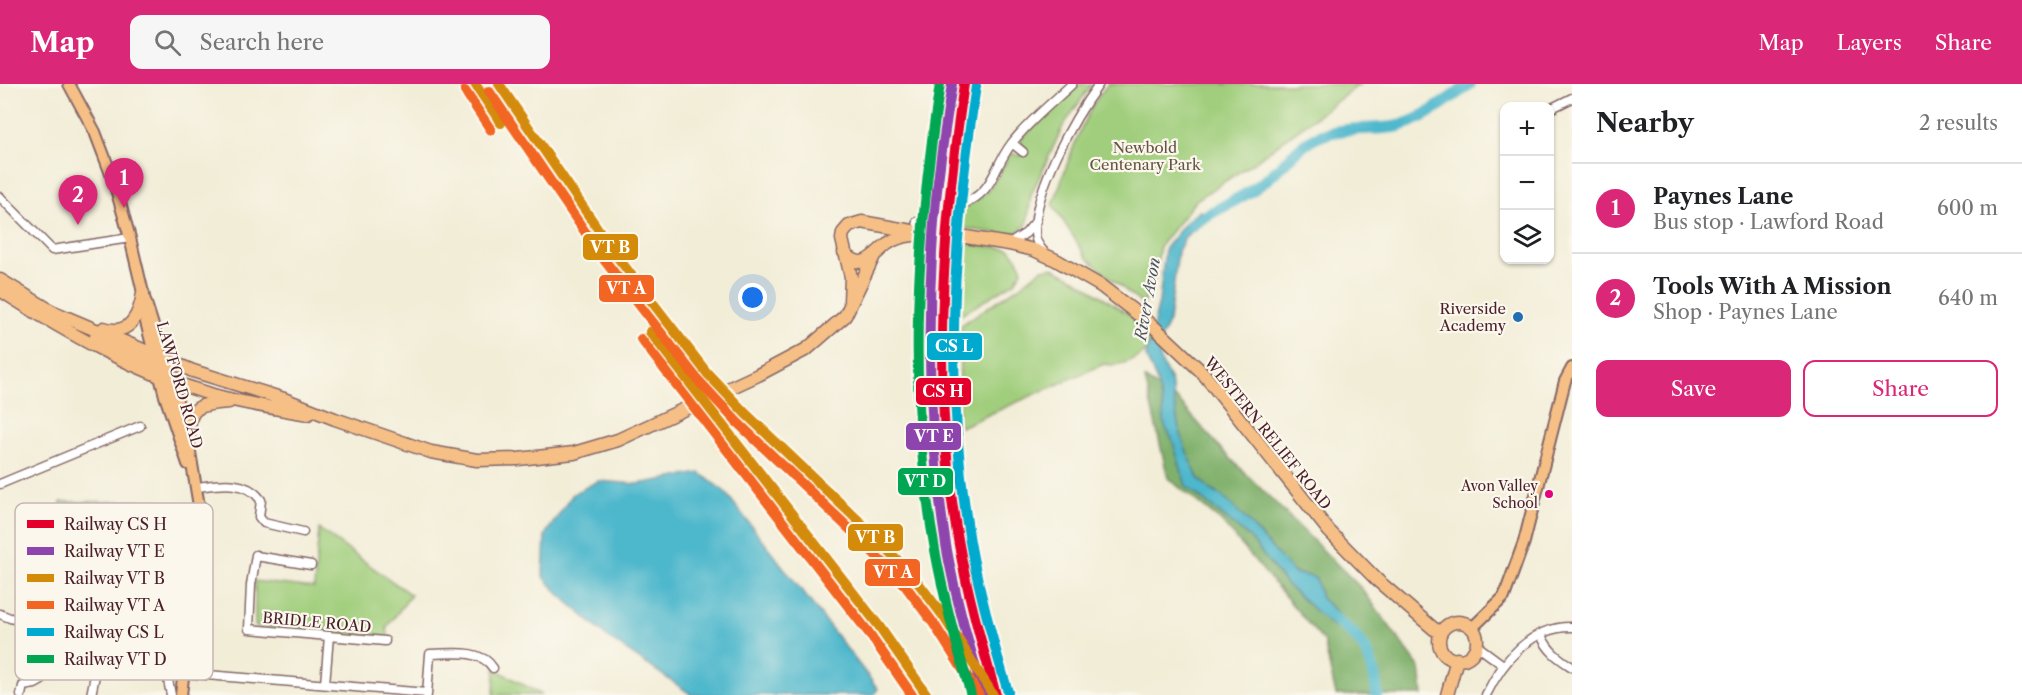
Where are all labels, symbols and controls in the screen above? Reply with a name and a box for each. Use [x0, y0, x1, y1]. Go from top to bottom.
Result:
search box [130, 15, 550, 69]
text: Map [30, 25, 94, 59]
icon: search [151, 26, 184, 59]
text: Search here [199, 29, 324, 56]
text: Map [1759, 30, 1804, 55]
text: Layers [1837, 30, 1902, 55]
text: Share [1935, 30, 1992, 55]
map controls [1500, 102, 1554, 264]
button: + [1500, 102, 1554, 156]
text: Nearby [1596, 107, 1694, 139]
text: 2 results [1919, 111, 1998, 135]
park label: Newbold Centenary Park [1089, 138, 1202, 174]
button: − [1500, 156, 1554, 210]
pin: 1 [104, 158, 144, 208]
pin: 2 [58, 176, 98, 225]
text: Paynes Lane [1653, 183, 1794, 210]
text: 1 [1611, 196, 1620, 220]
text: 600 m [1937, 196, 1998, 220]
button: layers [1500, 210, 1554, 264]
text: Bus stop · Lawford Road [1653, 210, 1884, 234]
line badge: VT B [582, 233, 639, 261]
text: VT B [589, 237, 630, 257]
water label: River Avon [1130, 256, 1164, 344]
text: Tools With A Mission [1653, 273, 1892, 300]
line badge: VT A [598, 274, 655, 303]
text: VT A [605, 278, 647, 298]
your location [738, 283, 767, 312]
text: 2 [1610, 286, 1621, 310]
text: 640 m [1938, 286, 1998, 310]
place label: Riverside Academy [1439, 299, 1507, 335]
text: Shop · Paynes Lane [1653, 300, 1838, 324]
marker: Riverside Academy [1511, 310, 1525, 324]
street label: LAWFORD ROAD [153, 319, 207, 451]
line badge: CS L [926, 332, 983, 361]
text: CS L [935, 336, 973, 356]
street label: WESTERN RELIEF ROAD [1200, 352, 1336, 513]
button: Save [1596, 360, 1791, 417]
button: Share [1803, 360, 1998, 417]
line badge: CS H [915, 377, 972, 406]
text: CS H [922, 381, 964, 401]
line badge: VT E [905, 422, 962, 451]
text: VT E [913, 426, 954, 446]
line badge: VT D [897, 467, 954, 496]
text: VT D [903, 471, 946, 491]
place label: Avon Valley School [1460, 477, 1538, 512]
marker: Avon Valley School [1543, 488, 1555, 500]
legend [15, 503, 213, 680]
text: Railway CS H [64, 514, 167, 534]
line badge: VT B [847, 523, 904, 552]
text: VT B [854, 527, 895, 547]
text: Railway VT E [64, 541, 165, 561]
line badge: VT A [864, 558, 921, 587]
text: VT A [872, 562, 914, 582]
text: Railway VT B [64, 568, 165, 588]
text: Railway VT A [64, 595, 166, 615]
street label: BRIDLE ROAD [262, 608, 372, 636]
text: Railway CS L [64, 622, 164, 642]
text: Railway VT D [64, 649, 167, 669]

